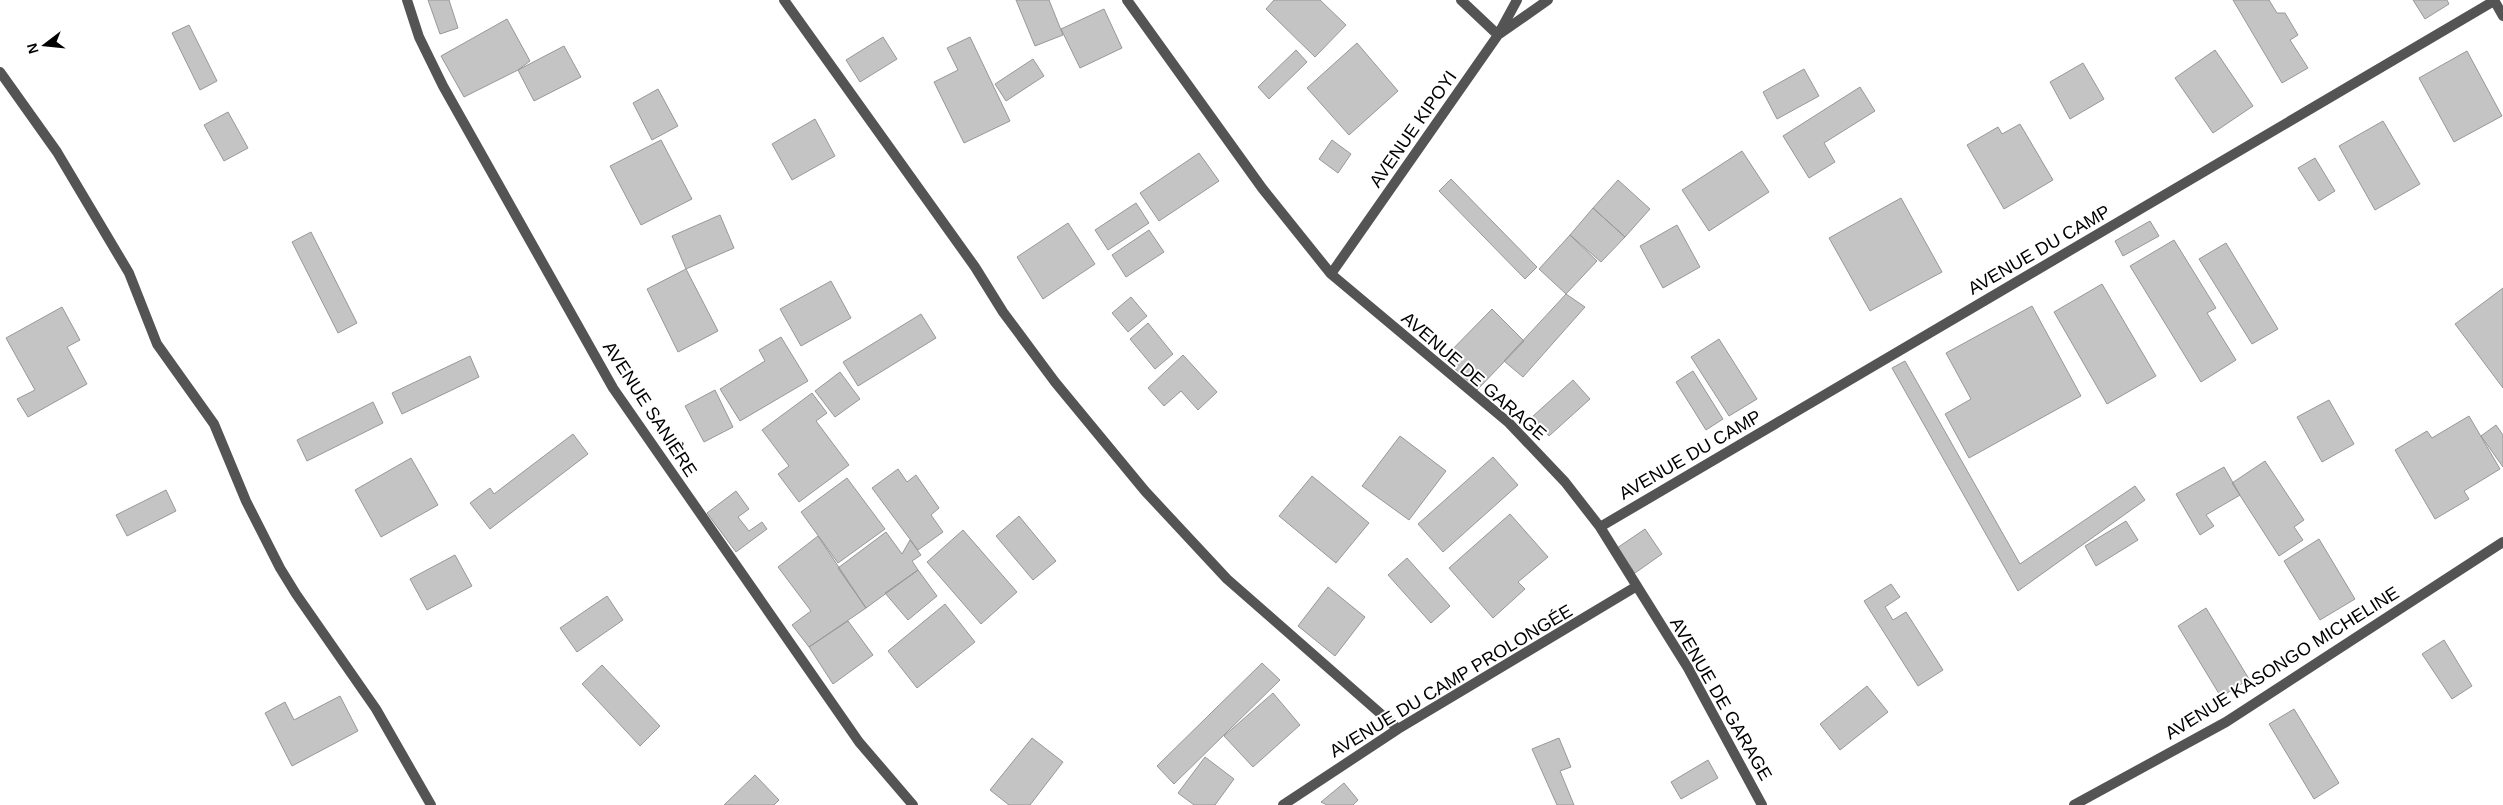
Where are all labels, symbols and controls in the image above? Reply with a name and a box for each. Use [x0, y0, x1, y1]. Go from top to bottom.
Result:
north arrow [20, 20, 70, 70]
text: N [23, 42, 42, 56]
street label: AVENUE KIPOYI [1365, 67, 1461, 191]
street label: AVENUE DU CAMP [1964, 201, 2114, 299]
street label: AVENUE DE GARAGE [1398, 308, 1550, 444]
street label: AVENUE SANIÈRE [599, 338, 701, 480]
street label: AVENUE DU CAMP [1615, 406, 1765, 504]
street label: AVENUE KASONGO MICHELINE [2161, 583, 2403, 743]
street label: AVENUE DU CAMP PROLONGÉE [1326, 600, 1576, 762]
street label: AVENUE DE GARAGE [1666, 614, 1776, 784]

